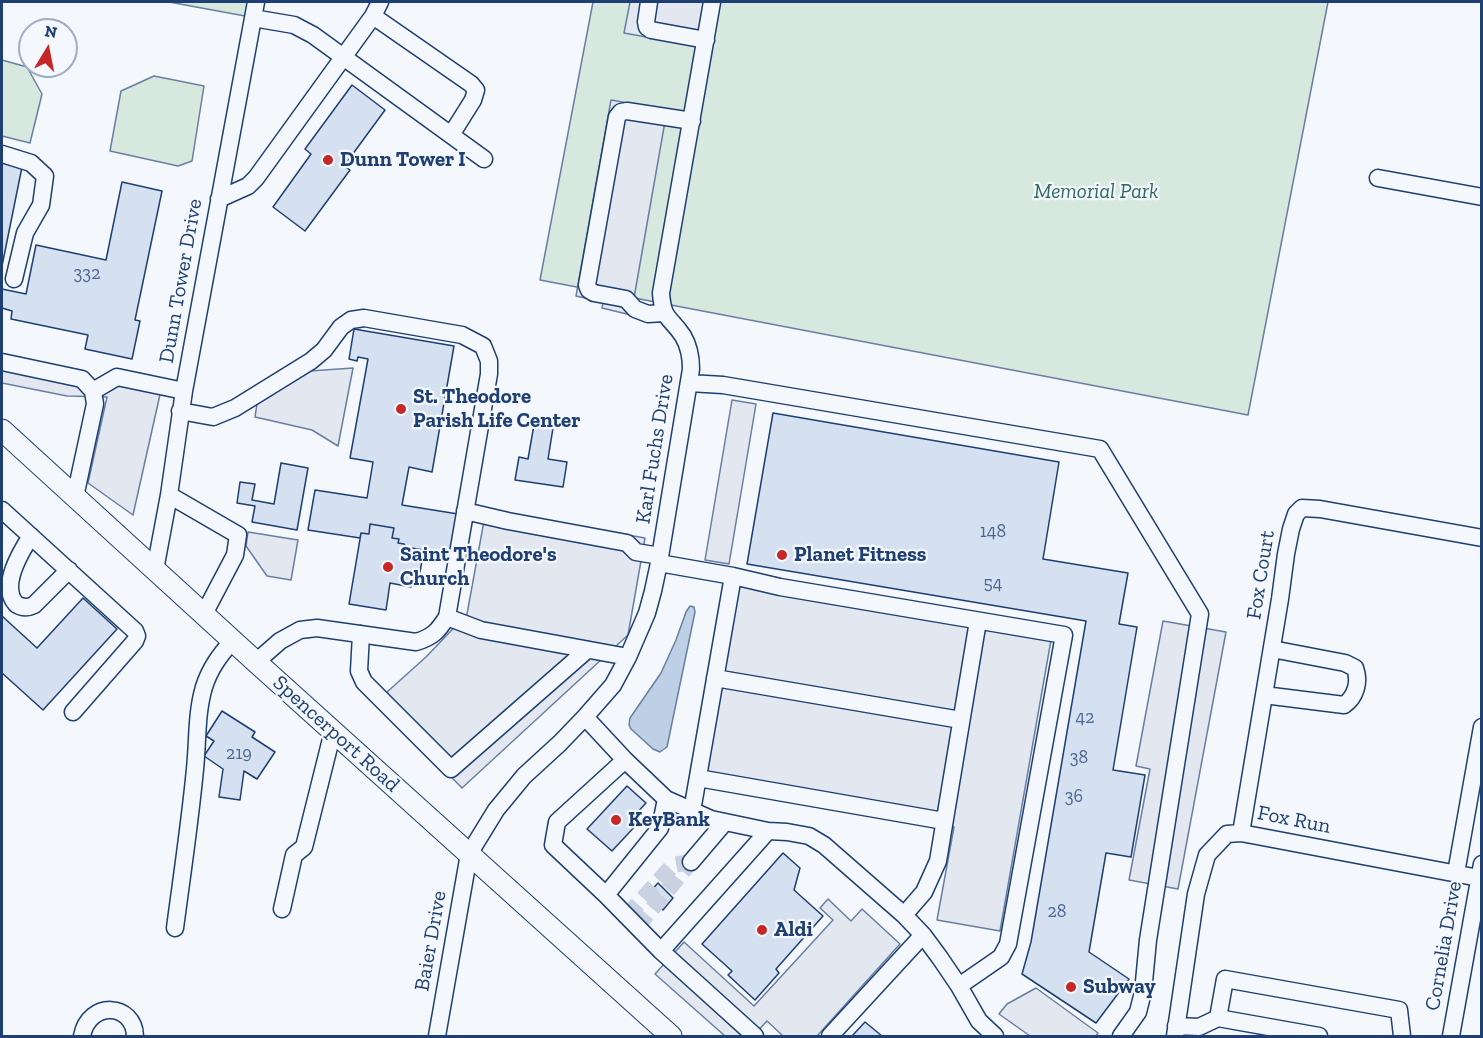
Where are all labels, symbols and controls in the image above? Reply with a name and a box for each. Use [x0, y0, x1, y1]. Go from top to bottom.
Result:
north arrow [18, 18, 78, 78]
text: N [43, 21, 59, 42]
place label: Dunn Tower I [340, 147, 466, 173]
marker: Dunn Tower I [321, 153, 335, 167]
park label: Memorial Park [1034, 179, 1158, 205]
street label: Dunn Tower Drive [154, 197, 208, 365]
house number: 332 [74, 263, 100, 285]
street label: Karl Fuchs Drive [631, 372, 679, 526]
place label: St. Theodore Parish Life Center [413, 384, 580, 434]
marker: St. Theodore Parish Life Center [394, 402, 408, 416]
house number: 148 [980, 521, 1006, 543]
street label: Fox Court [1242, 529, 1280, 621]
place label: Saint Theodore's Church [400, 542, 557, 592]
place label: Planet Fitness [794, 542, 926, 568]
marker: Planet Fitness [775, 548, 789, 562]
marker: Saint Theodore's Church [381, 560, 395, 574]
house number: 54 [984, 573, 1002, 595]
street label: Spencerport Road [267, 670, 405, 798]
house number: 42 [1076, 707, 1094, 729]
house number: 219 [226, 743, 252, 765]
house number: 38 [1070, 747, 1088, 769]
house number: 36 [1065, 786, 1083, 808]
street label: Fox Run [1255, 801, 1333, 839]
place label: KeyBank [628, 807, 710, 833]
marker: KeyBank [609, 813, 623, 827]
street label: Cornelia Drive [1420, 879, 1468, 1013]
street label: Baier Drive [410, 889, 452, 993]
house number: 28 [1048, 901, 1066, 923]
place label: Aldi [774, 917, 813, 943]
marker: Aldi [755, 923, 769, 937]
place label: Subway [1083, 974, 1156, 1000]
marker: Subway [1064, 980, 1078, 994]

